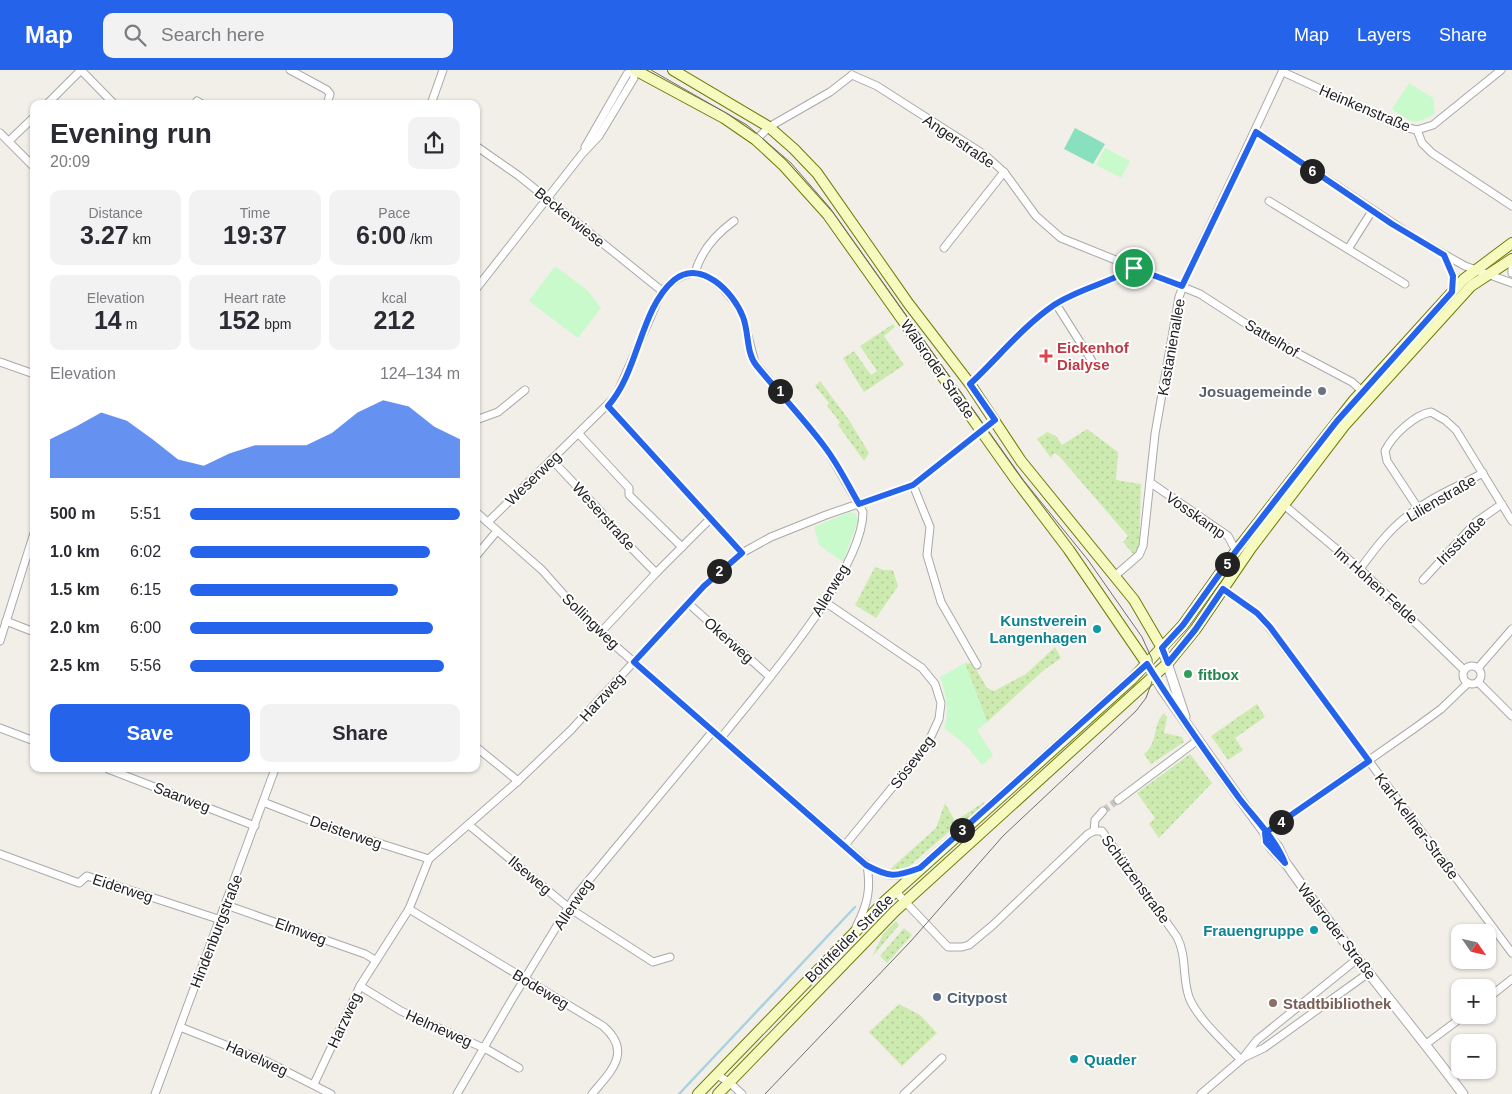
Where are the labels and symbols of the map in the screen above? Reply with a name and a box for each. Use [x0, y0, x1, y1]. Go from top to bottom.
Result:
street label: Heinkenstraße [1317, 81, 1413, 135]
street label: Angerstraße [920, 111, 998, 171]
pin: 6 [1300, 158, 1324, 184]
street label: Beckerwiese [532, 184, 608, 250]
pin [1113, 247, 1155, 289]
street label: Kastanienallee [1154, 297, 1188, 397]
street label: Sattelhof [1242, 315, 1302, 361]
street label: Walsroder Straße [897, 316, 979, 422]
place label: Eickenhof Dialyse [1057, 339, 1130, 373]
marker: Eickenhof Dialyse [1039, 349, 1053, 363]
pin: 1 [768, 378, 792, 404]
place label: Josuagemeinde [1199, 383, 1312, 400]
marker: Josuagemeinde [1316, 385, 1328, 397]
street label: Weserweg [502, 447, 564, 509]
street label: Lilienstraße [1403, 471, 1479, 525]
street label: Weserstraße [569, 479, 639, 553]
street label: Vosskamp [1163, 488, 1229, 542]
street label: Irisstraße [1433, 512, 1489, 568]
street label: Im Hohen Felde [1331, 543, 1421, 627]
pin: 5 [1214, 552, 1240, 576]
pin: 2 [706, 558, 732, 584]
street label: Allerweg [808, 561, 852, 619]
street label: Sollingweg [559, 590, 623, 652]
place label: Kunstverein Langenhagen [989, 612, 1087, 646]
street label: Okerweg [701, 614, 757, 666]
marker: Kunstverein Langenhagen [1091, 623, 1103, 635]
place label: fitbox [1198, 666, 1239, 683]
marker: fitbox [1182, 668, 1194, 680]
street label: Harzweg [576, 669, 628, 725]
street label: Söseweg [887, 732, 937, 792]
street label: Karl-Kellner-Straße [1372, 770, 1462, 882]
street label: Saarweg [151, 778, 213, 816]
pin: 4 [1268, 810, 1294, 834]
street label: Deisterweg [308, 812, 384, 852]
pin: 3 [950, 818, 974, 842]
street label: Schützenstraße [1098, 832, 1174, 926]
street label: Ilseweg [505, 852, 555, 898]
street label: Eiderweg [91, 870, 155, 906]
street label: Hindenburgstraße [187, 872, 245, 990]
street label: Allerweg [550, 875, 596, 933]
street label: Walsroder Straße [1294, 880, 1380, 982]
street label: Bothfelder Straße [801, 890, 897, 986]
street label: Elmweg [273, 914, 329, 948]
place label: Frauengruppe [1203, 922, 1304, 939]
marker: Frauengruppe [1308, 924, 1320, 936]
north arrow [1451, 924, 1496, 969]
street label: Bodeweg [510, 966, 572, 1012]
place label: Citypost [947, 989, 1007, 1006]
street label: Harzweg [324, 990, 364, 1050]
marker: Citypost [931, 991, 943, 1003]
place label: Stadtbibliothek [1283, 995, 1392, 1012]
marker: Stadtbibliothek [1267, 997, 1279, 1009]
street label: Helmeweg [403, 1006, 475, 1050]
street label: Havelweg [223, 1037, 291, 1079]
place label: Quader [1084, 1051, 1137, 1068]
marker: Quader [1068, 1053, 1080, 1065]

